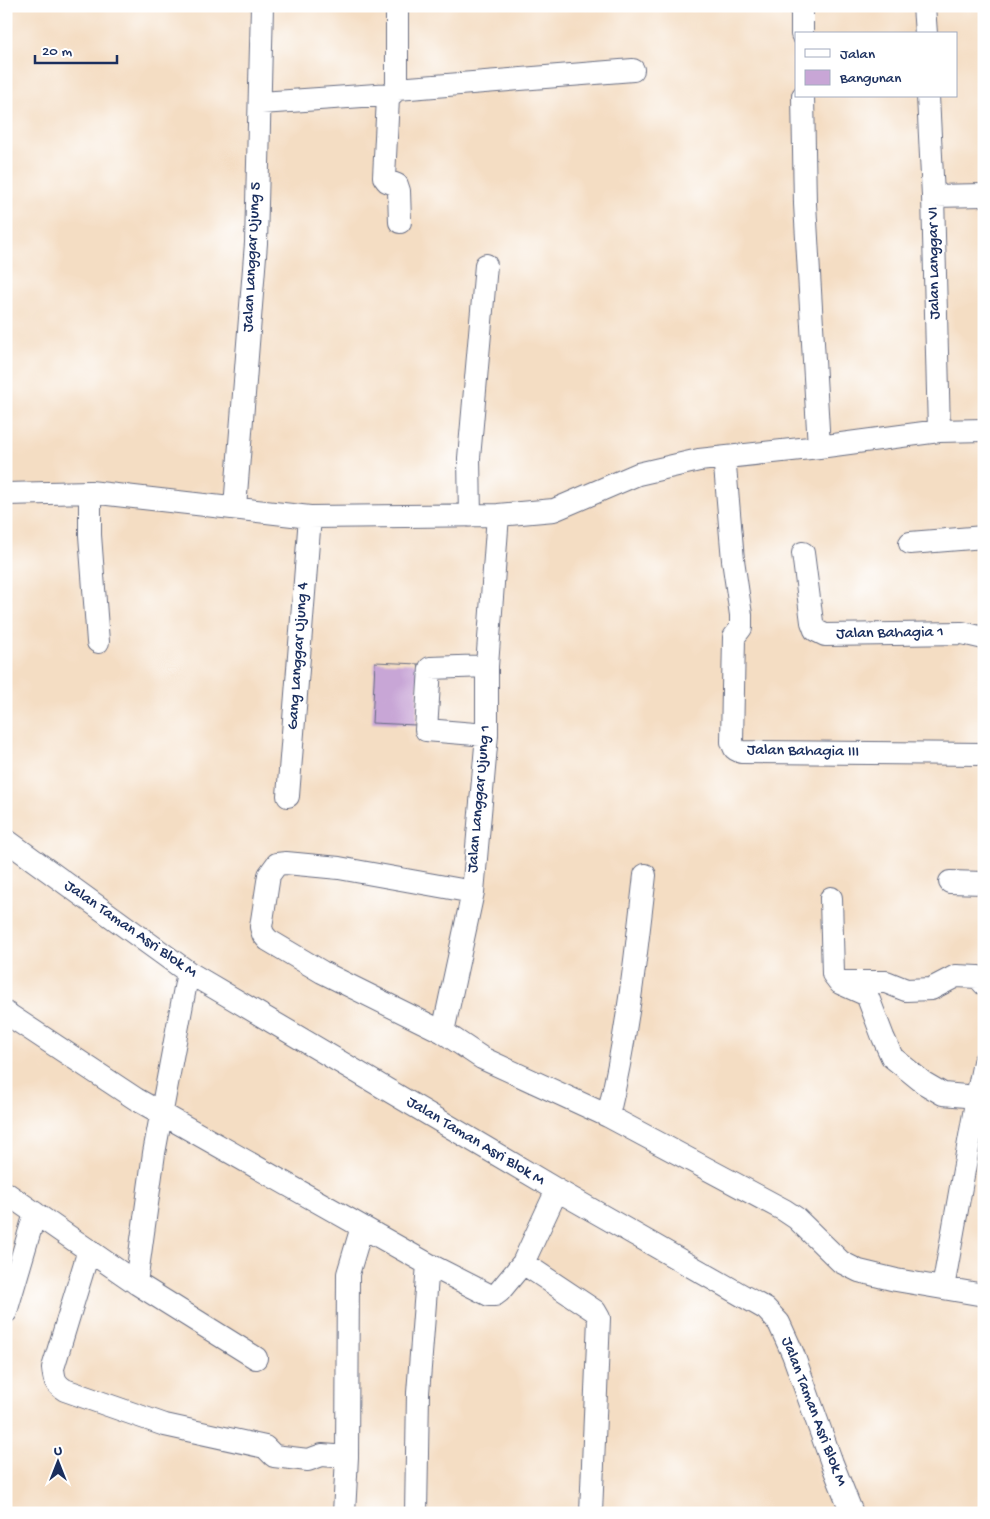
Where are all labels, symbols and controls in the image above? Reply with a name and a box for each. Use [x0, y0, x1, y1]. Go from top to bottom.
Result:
scale bar [35, 32, 118, 64]
legend [795, 32, 958, 98]
text: 20 m [42, 43, 72, 61]
text: Jalan [840, 46, 875, 64]
text: Bangunan [839, 70, 901, 88]
street label: Jalan Langgar Ujung 5 [240, 181, 266, 333]
street label: Jalan Langgar VI [925, 206, 945, 320]
street label: Gang Langgar Ujung 4 [284, 581, 314, 730]
street label: Jalan Bahagia 1 [836, 624, 944, 644]
street label: Jalan Langgar Ujung 1 [464, 724, 496, 874]
street label: Jalan Bahagia III [747, 742, 859, 762]
street label: Jalan Taman Asri Blok M [60, 877, 201, 984]
street label: Jalan Taman Asri Blok M [402, 1093, 548, 1191]
street label: Jalan Taman Asri Blok M [776, 1335, 851, 1490]
north arrow [32, 1436, 82, 1486]
text: U [54, 1443, 62, 1460]

